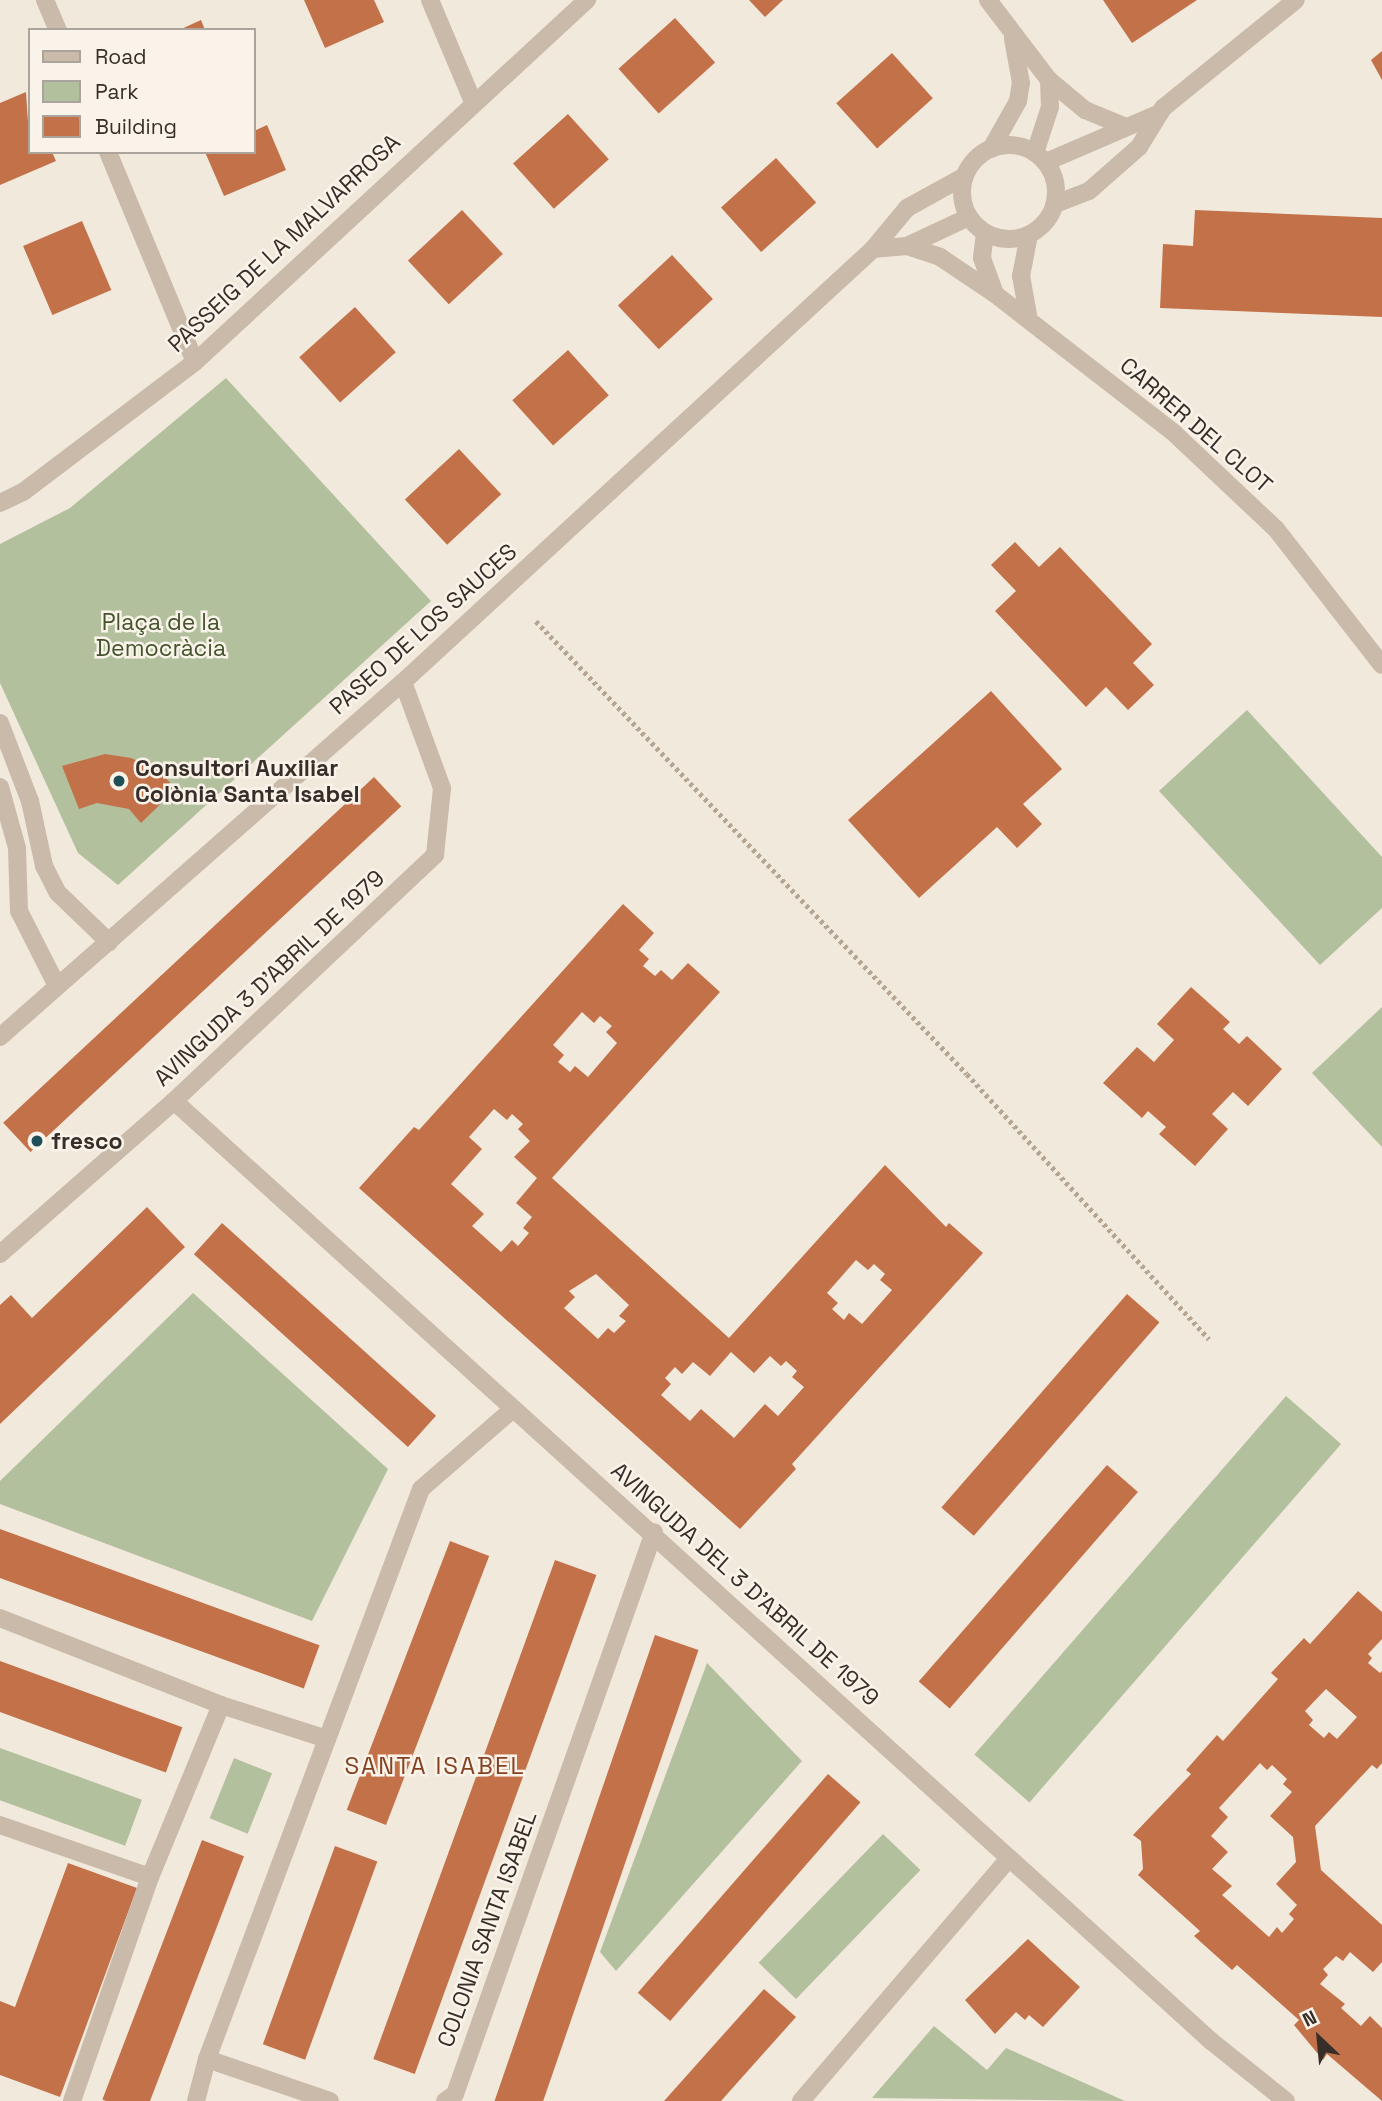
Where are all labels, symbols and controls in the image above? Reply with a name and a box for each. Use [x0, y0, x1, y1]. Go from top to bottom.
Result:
legend [28, 28, 256, 154]
text: Road [95, 43, 147, 70]
text: Park [95, 78, 139, 105]
text: Building [95, 113, 177, 140]
street label: PASSEIG DE LA MALVARROSA [162, 128, 406, 358]
street label: CARRER DEL CLOT [1114, 351, 1278, 499]
street label: PASEO DE LOS SAUCES [324, 538, 522, 720]
park label: Plaça de la Democràcia [96, 608, 226, 662]
place label: Consultori Auxiliar Colònia Santa Isabel [135, 754, 360, 808]
marker: Consultori Auxiliar Colònia Santa Isabel [109, 771, 129, 791]
street label: AVINGUDA 3 D'ABRIL DE 1979 [148, 864, 390, 1092]
place label: fresco [51, 1127, 123, 1155]
marker: fresco [29, 1133, 45, 1149]
street label: AVINGUDA DEL 3 D'ABRIL DE 1979 [605, 1456, 885, 1712]
district label: SANTA ISABEL [346, 1752, 524, 1780]
street label: COLONIA SANTA ISABEL [431, 1807, 543, 2051]
north arrow [1284, 2003, 1354, 2073]
text: N [1298, 2005, 1321, 2033]

